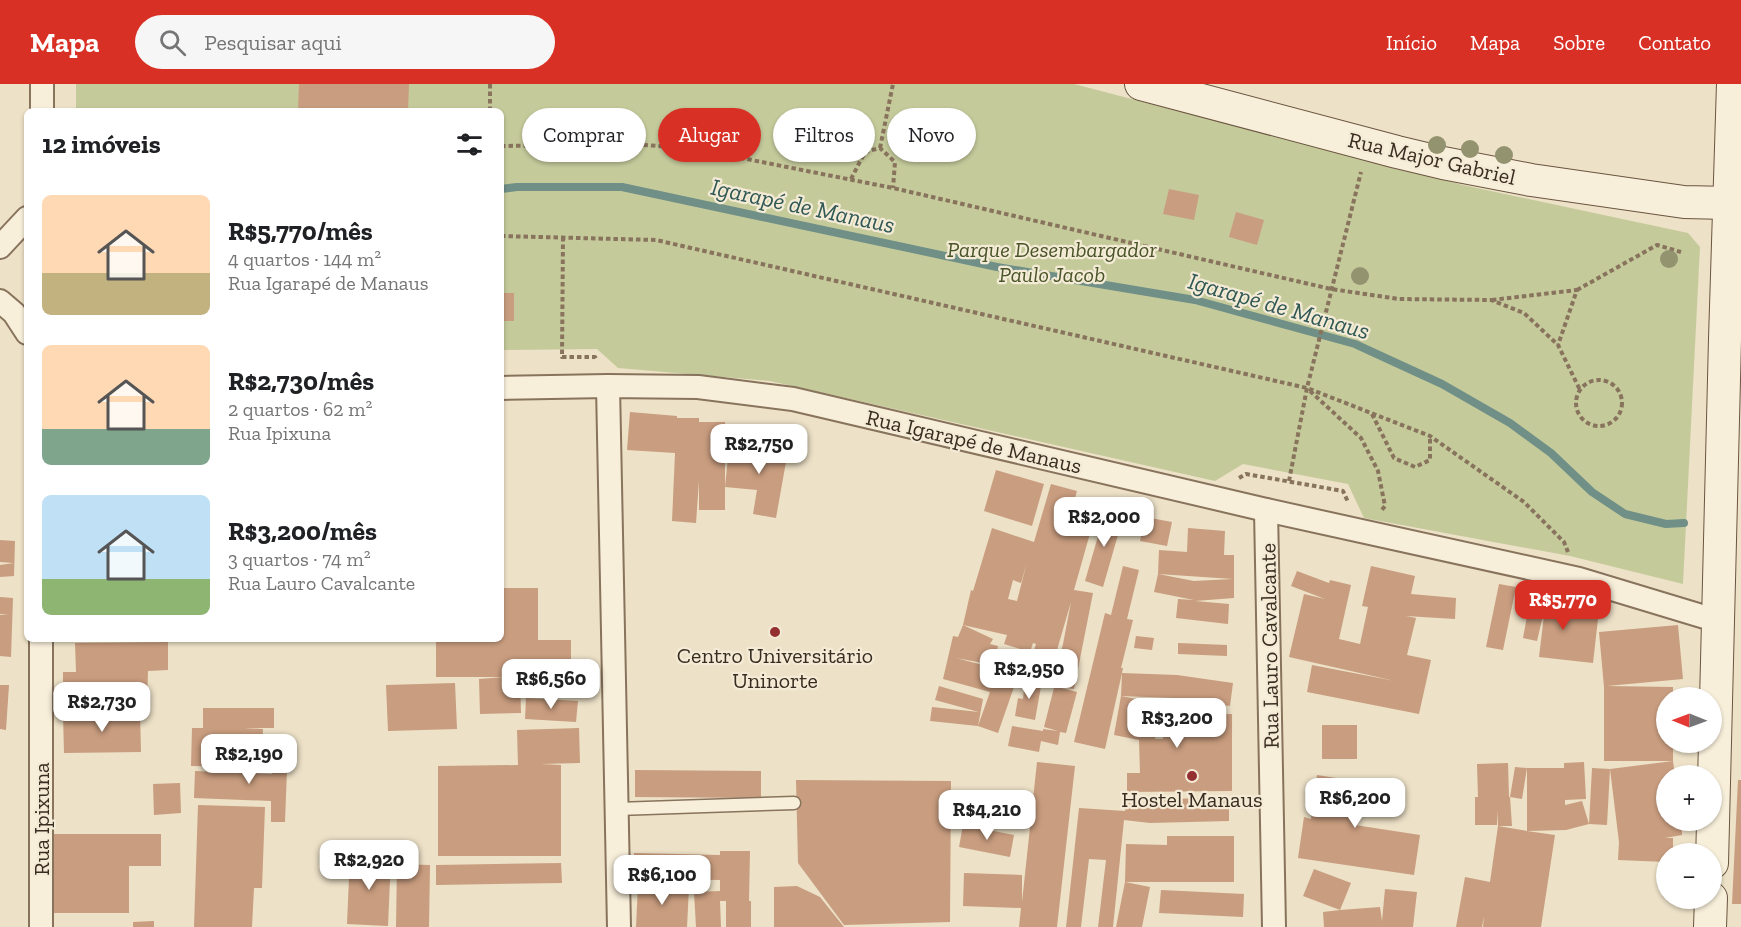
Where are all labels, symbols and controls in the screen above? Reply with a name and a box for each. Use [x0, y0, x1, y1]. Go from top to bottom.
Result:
search box [135, 15, 555, 69]
text: Mapa [30, 26, 99, 59]
icon: search [156, 26, 189, 59]
text: Pesquisar aqui [204, 29, 342, 56]
text: Início [1386, 30, 1437, 55]
text: Mapa [1470, 30, 1520, 55]
text: Sobre [1553, 30, 1605, 55]
text: Contato [1638, 30, 1711, 55]
chip: Comprar [522, 108, 646, 162]
chip: Alugar [658, 108, 761, 162]
chip: Filtros [773, 108, 875, 162]
chip: Novo [887, 108, 976, 162]
street label: Rua Major Gabriel [1345, 126, 1518, 191]
text: 12 imóveis [42, 128, 161, 160]
icon: filters [453, 128, 486, 161]
water label: Igarapé de Manaus [709, 172, 898, 239]
text: R$5,770/mês [228, 215, 373, 247]
icon: home [90, 219, 162, 291]
park label: Parque Desembargador Paulo Jacob [947, 236, 1157, 288]
text: 4 quartos · 144 m² [228, 247, 381, 271]
water label: Igarapé de Manaus [1185, 266, 1373, 345]
text: Rua Igarapé de Manaus [228, 271, 428, 295]
text: R$2,730/mês [228, 365, 374, 397]
icon: home [90, 369, 162, 441]
text: 2 quartos · 62 m² [228, 397, 372, 421]
street label: Rua Igarapé de Manaus [863, 404, 1084, 479]
text: Rua Ipixuna [228, 421, 331, 445]
pin: R$2,750 [704, 424, 814, 475]
text: R$2,750 [724, 431, 794, 455]
pin: R$2,000 [1049, 497, 1159, 548]
text: R$2,000 [1068, 504, 1140, 528]
text: R$3,200/mês [228, 515, 377, 547]
icon: home [90, 519, 162, 591]
street label: Rua Lauro Cavalcante [1254, 543, 1285, 749]
text: 3 quartos · 74 m² [228, 547, 371, 571]
text: Rua Lauro Cavalcante [228, 571, 415, 595]
pin: R$5,770 [1508, 580, 1618, 631]
text: R$5,770 [1529, 587, 1597, 611]
marker: Centro Universitário Uninorte [768, 625, 782, 639]
place label: Centro Universitário Uninorte [677, 642, 873, 694]
pin: R$2,950 [974, 649, 1084, 700]
text: R$2,950 [994, 656, 1064, 680]
pin: R$6,560 [496, 659, 606, 710]
text: R$6,560 [516, 666, 586, 690]
pin: R$2,730 [47, 682, 157, 733]
north arrow [1656, 687, 1722, 753]
map controls [1656, 687, 1722, 909]
text: R$2,730 [67, 689, 137, 713]
pin: R$3,200 [1122, 698, 1232, 749]
text: R$3,200 [1141, 705, 1213, 729]
pin: R$2,190 [194, 734, 304, 785]
text: R$2,190 [215, 741, 283, 765]
street label: Rua Ipixuna [28, 762, 55, 876]
button: + [1656, 765, 1722, 831]
marker: Hostel Manaus [1185, 769, 1199, 783]
pin: R$6,200 [1300, 778, 1410, 829]
text: R$6,200 [1319, 785, 1391, 809]
place label: Hostel Manaus [1121, 786, 1263, 813]
pin: R$4,210 [932, 790, 1042, 841]
text: R$4,210 [953, 797, 1021, 821]
pin: R$2,920 [314, 840, 424, 891]
button: − [1656, 843, 1722, 909]
text: R$2,920 [334, 847, 404, 871]
pin: R$6,100 [607, 855, 717, 906]
text: R$6,100 [628, 862, 696, 886]

